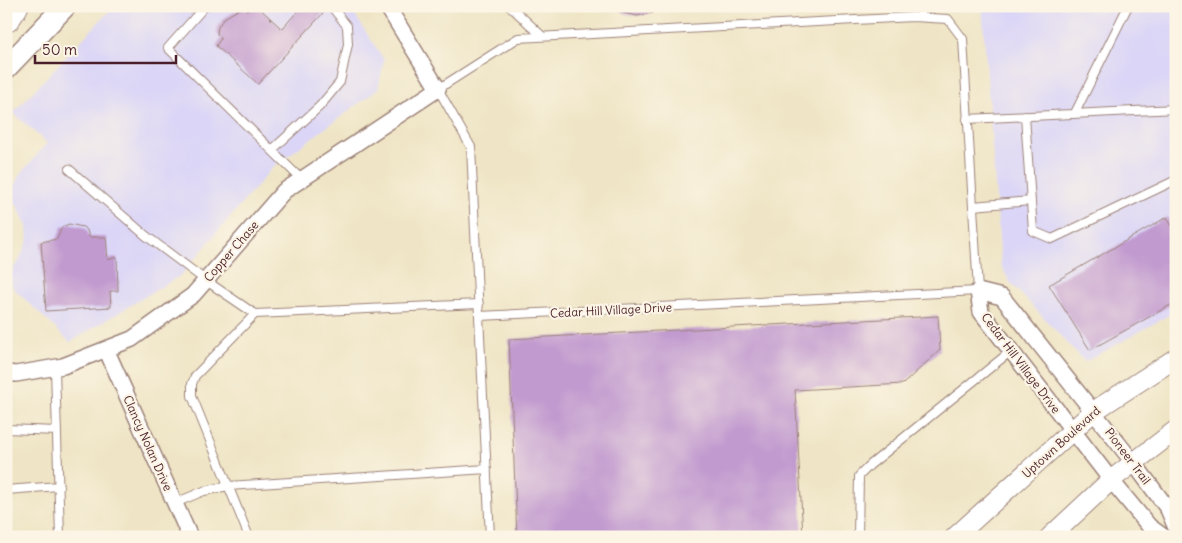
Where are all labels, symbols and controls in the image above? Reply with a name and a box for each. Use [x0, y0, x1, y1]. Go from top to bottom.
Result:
scale bar [35, 32, 176, 64]
text: 50 m [42, 40, 77, 59]
street label: Copper Chase [200, 217, 262, 285]
street label: Cedar Hill Village Drive [550, 299, 672, 321]
street label: Cedar Hill Village Drive [978, 310, 1064, 416]
street label: Clancy Nolan Drive [120, 393, 176, 493]
street label: Uptown Boulevard [1019, 403, 1103, 481]
street label: Pioneer Trail [1102, 425, 1154, 487]

